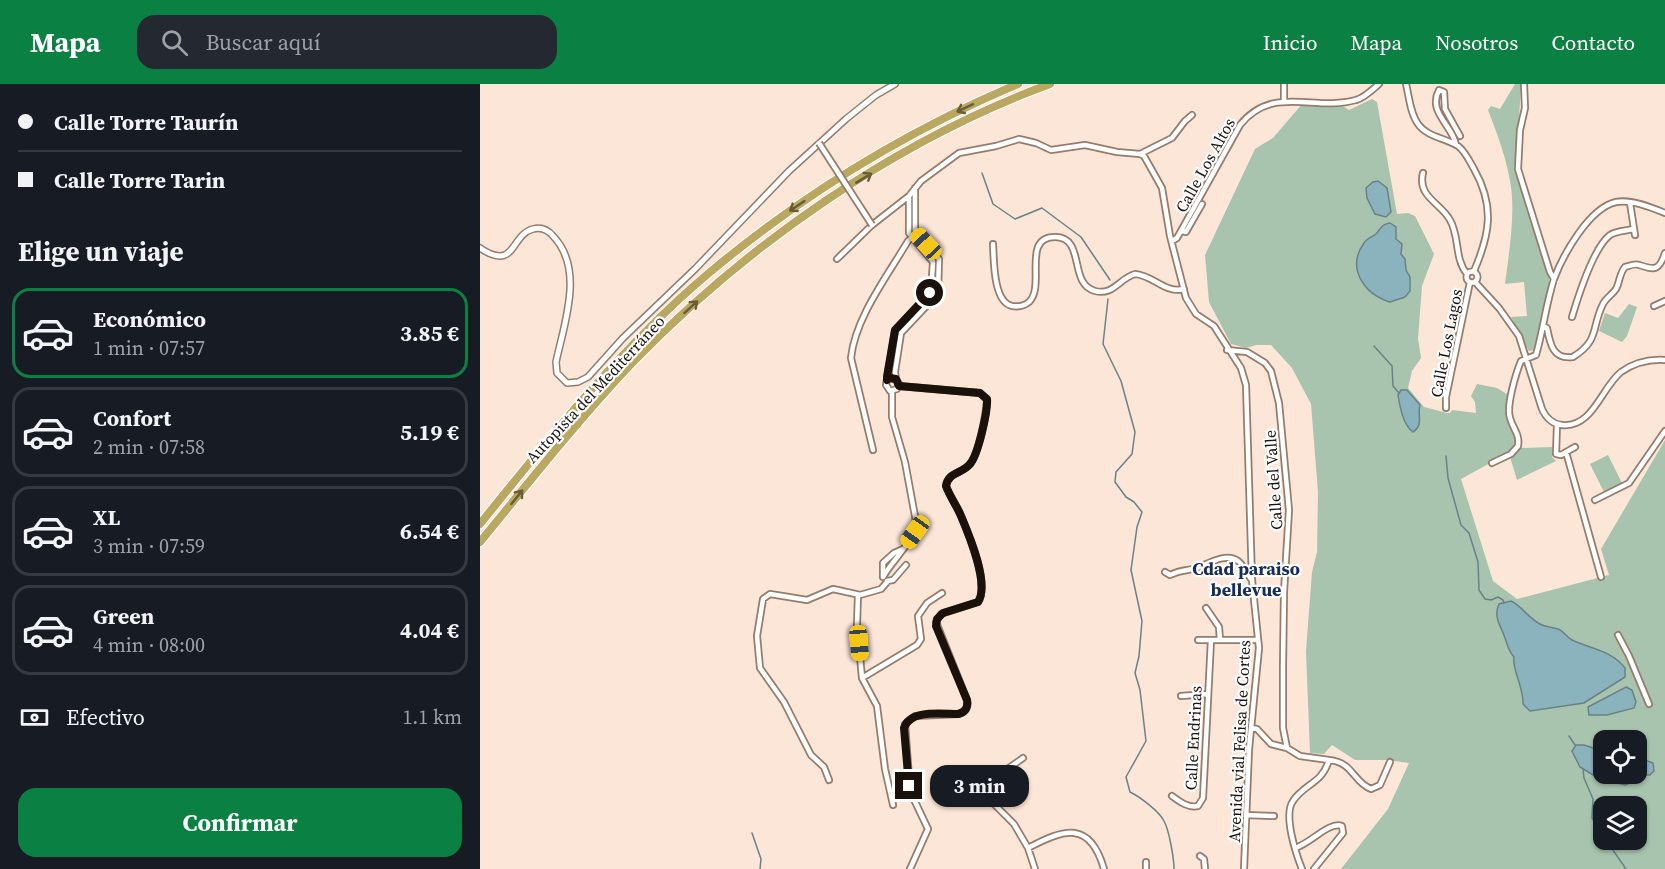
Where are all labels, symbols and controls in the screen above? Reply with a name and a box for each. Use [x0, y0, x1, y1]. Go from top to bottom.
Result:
search box [137, 15, 557, 69]
text: Mapa [30, 23, 101, 61]
icon: search [158, 26, 191, 59]
text: Buscar aquí [206, 27, 321, 57]
text: Inicio [1263, 28, 1317, 57]
text: Mapa [1350, 28, 1402, 57]
text: Nosotros [1435, 28, 1518, 57]
text: Contacto [1551, 28, 1635, 57]
one-way arrow [956, 102, 974, 114]
text: Calle Torre Taurín [54, 107, 239, 137]
street label: Calle Los Altos [1170, 114, 1240, 216]
text: Calle Torre Tarin [54, 165, 225, 195]
one-way arrow [855, 171, 872, 183]
one-way arrow [788, 200, 805, 213]
car [907, 225, 945, 263]
text: Elige un viaje [18, 233, 184, 270]
route start [916, 279, 943, 306]
street label: Calle Los Lagos [1425, 287, 1467, 399]
one-way arrow [683, 300, 698, 314]
text: Económico [93, 304, 206, 334]
icon: car [21, 306, 75, 360]
street label: Autopista del Mediterráneo [521, 310, 670, 468]
text: 3.85 € [400, 318, 459, 348]
text: 1 min · 07:57 [93, 334, 205, 362]
text: Confort [93, 403, 171, 433]
icon: car [21, 405, 75, 459]
text: 5.19 € [400, 417, 459, 447]
street label: Calle del Valle [1259, 429, 1287, 531]
text: 2 min · 07:58 [93, 433, 205, 461]
one-way arrow [510, 489, 523, 505]
text: XL [93, 502, 120, 532]
icon: car [21, 504, 75, 558]
car [897, 512, 933, 552]
text: 6.54 € [400, 516, 459, 546]
text: 3 min · 07:59 [93, 532, 205, 560]
district label: Cdad paraiso bellevue [1192, 556, 1300, 602]
text: Green [93, 601, 154, 631]
icon: car [21, 603, 75, 657]
text: 4.04 € [400, 615, 459, 645]
car [848, 624, 870, 662]
text: 4 min · 08:00 [93, 631, 205, 659]
street label: Avenida vial Felisa de Cortes [1223, 639, 1255, 843]
street label: Calle Endrinas [1179, 685, 1207, 791]
icon: cash [18, 701, 51, 734]
text: Efectivo [66, 702, 145, 732]
text: 1.1 km [402, 703, 462, 731]
map controls [1593, 730, 1647, 850]
button: locate [1593, 730, 1647, 784]
callout: 3 min [930, 765, 1029, 807]
route end [895, 772, 922, 799]
text: 3 min [954, 772, 1005, 800]
button: Confirmar [18, 788, 462, 857]
button: layers [1593, 796, 1647, 850]

